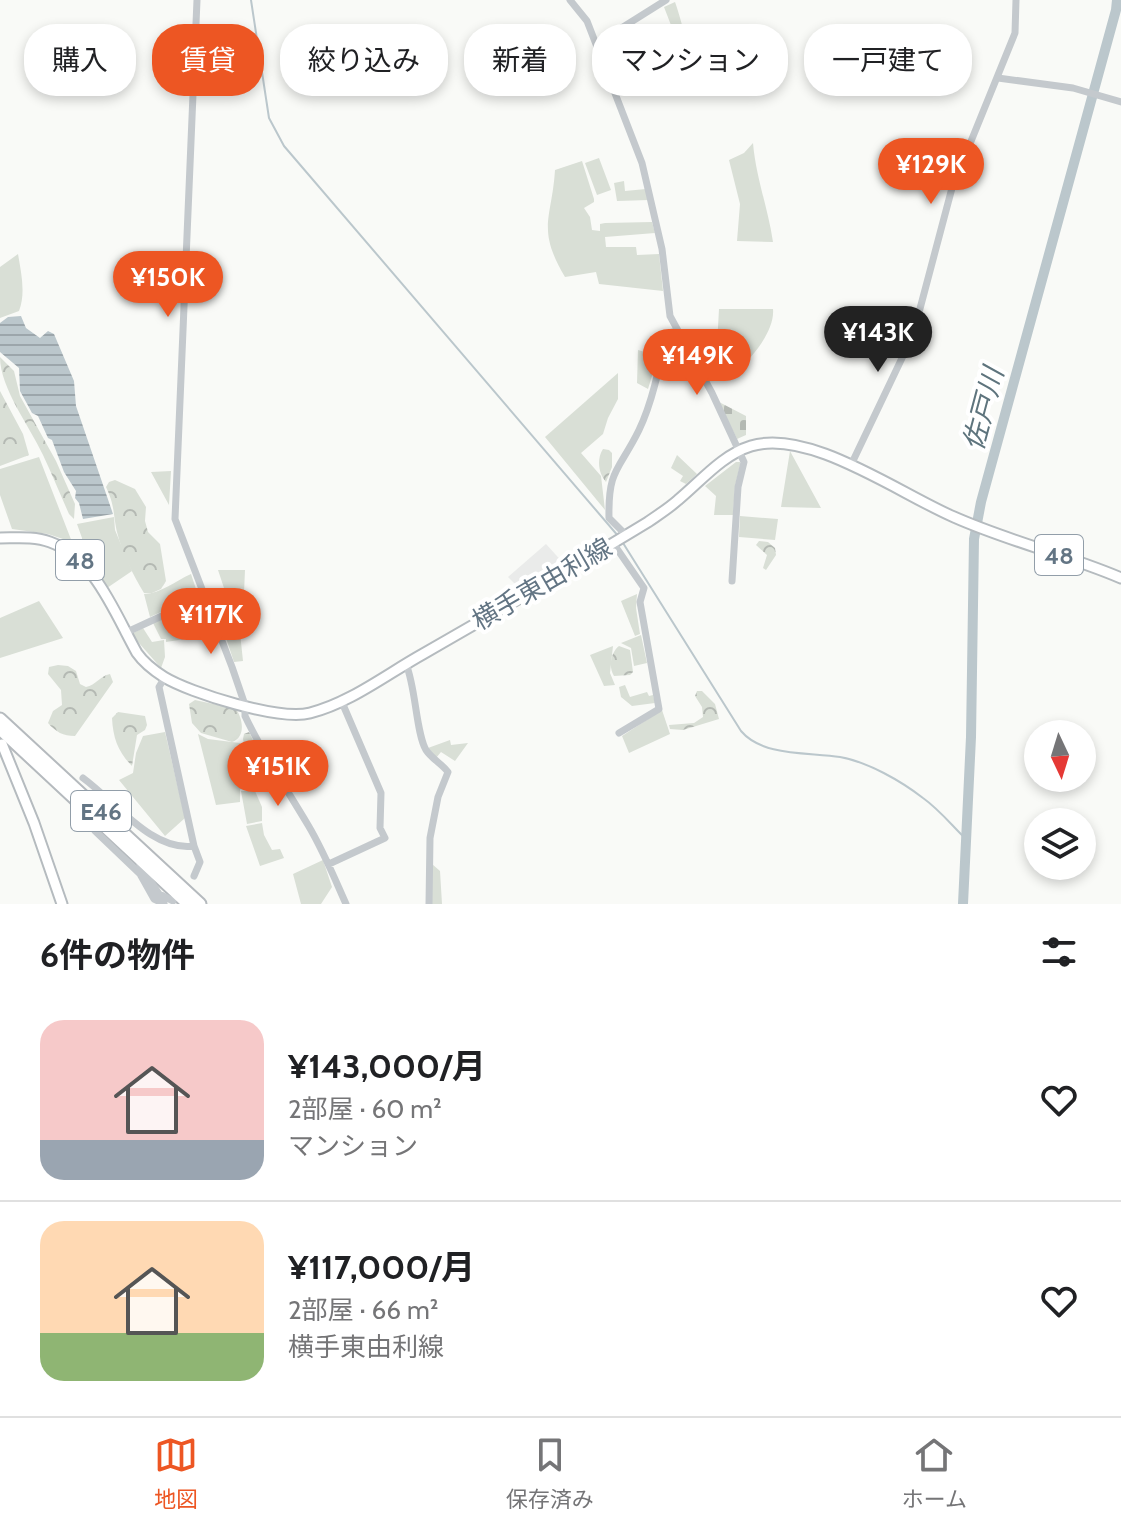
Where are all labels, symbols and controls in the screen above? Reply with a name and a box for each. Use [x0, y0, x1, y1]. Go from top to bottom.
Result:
chip: 購入 [24, 24, 136, 96]
chip: 賃貸 [152, 24, 264, 96]
chip: 絞り込み [280, 24, 448, 96]
chip: 新着 [464, 24, 576, 96]
chip: マンション [592, 24, 788, 96]
chip: 一戸建て [804, 24, 972, 96]
pin: ¥129K [875, 138, 987, 206]
text: ¥129K [896, 148, 966, 180]
pin: ¥150K [112, 251, 224, 319]
text: ¥150K [131, 261, 205, 293]
pin: ¥143K [822, 306, 934, 374]
text: ¥143K [842, 316, 914, 348]
pin: ¥149K [641, 329, 753, 397]
text: ¥149K [661, 339, 733, 371]
water label: 佐戸川 [956, 361, 1011, 454]
street label: 横手東由利線 [466, 531, 618, 637]
road number: 48 [1035, 535, 1083, 575]
road number: 48 [56, 540, 104, 580]
pin: ¥117K [155, 588, 267, 656]
text: ¥117K [179, 598, 243, 630]
north arrow [1024, 720, 1096, 792]
map controls [1024, 720, 1096, 880]
pin: ¥151K [222, 740, 334, 808]
text: ¥151K [245, 750, 311, 782]
road number: E46 [71, 791, 131, 831]
button: layers [1024, 808, 1096, 880]
icon: filters [1037, 930, 1081, 974]
text: 6件の物件 [40, 934, 195, 976]
text: ¥143,000/月 [288, 1045, 486, 1087]
icon: home [104, 1052, 200, 1148]
icon: heart [1037, 1078, 1081, 1122]
text: 2部屋 · 60 m² [288, 1093, 442, 1125]
text: マンション [288, 1130, 418, 1162]
text: ¥117,000/月 [288, 1246, 475, 1288]
icon: home [104, 1253, 200, 1349]
icon: heart [1037, 1279, 1081, 1323]
text: 2部屋 · 66 m² [288, 1294, 438, 1326]
text: 横手東由利線 [288, 1331, 444, 1363]
tab: 地図 [154, 1433, 198, 1513]
tab: 保存済み [506, 1433, 594, 1513]
tab: ホーム [902, 1433, 967, 1513]

